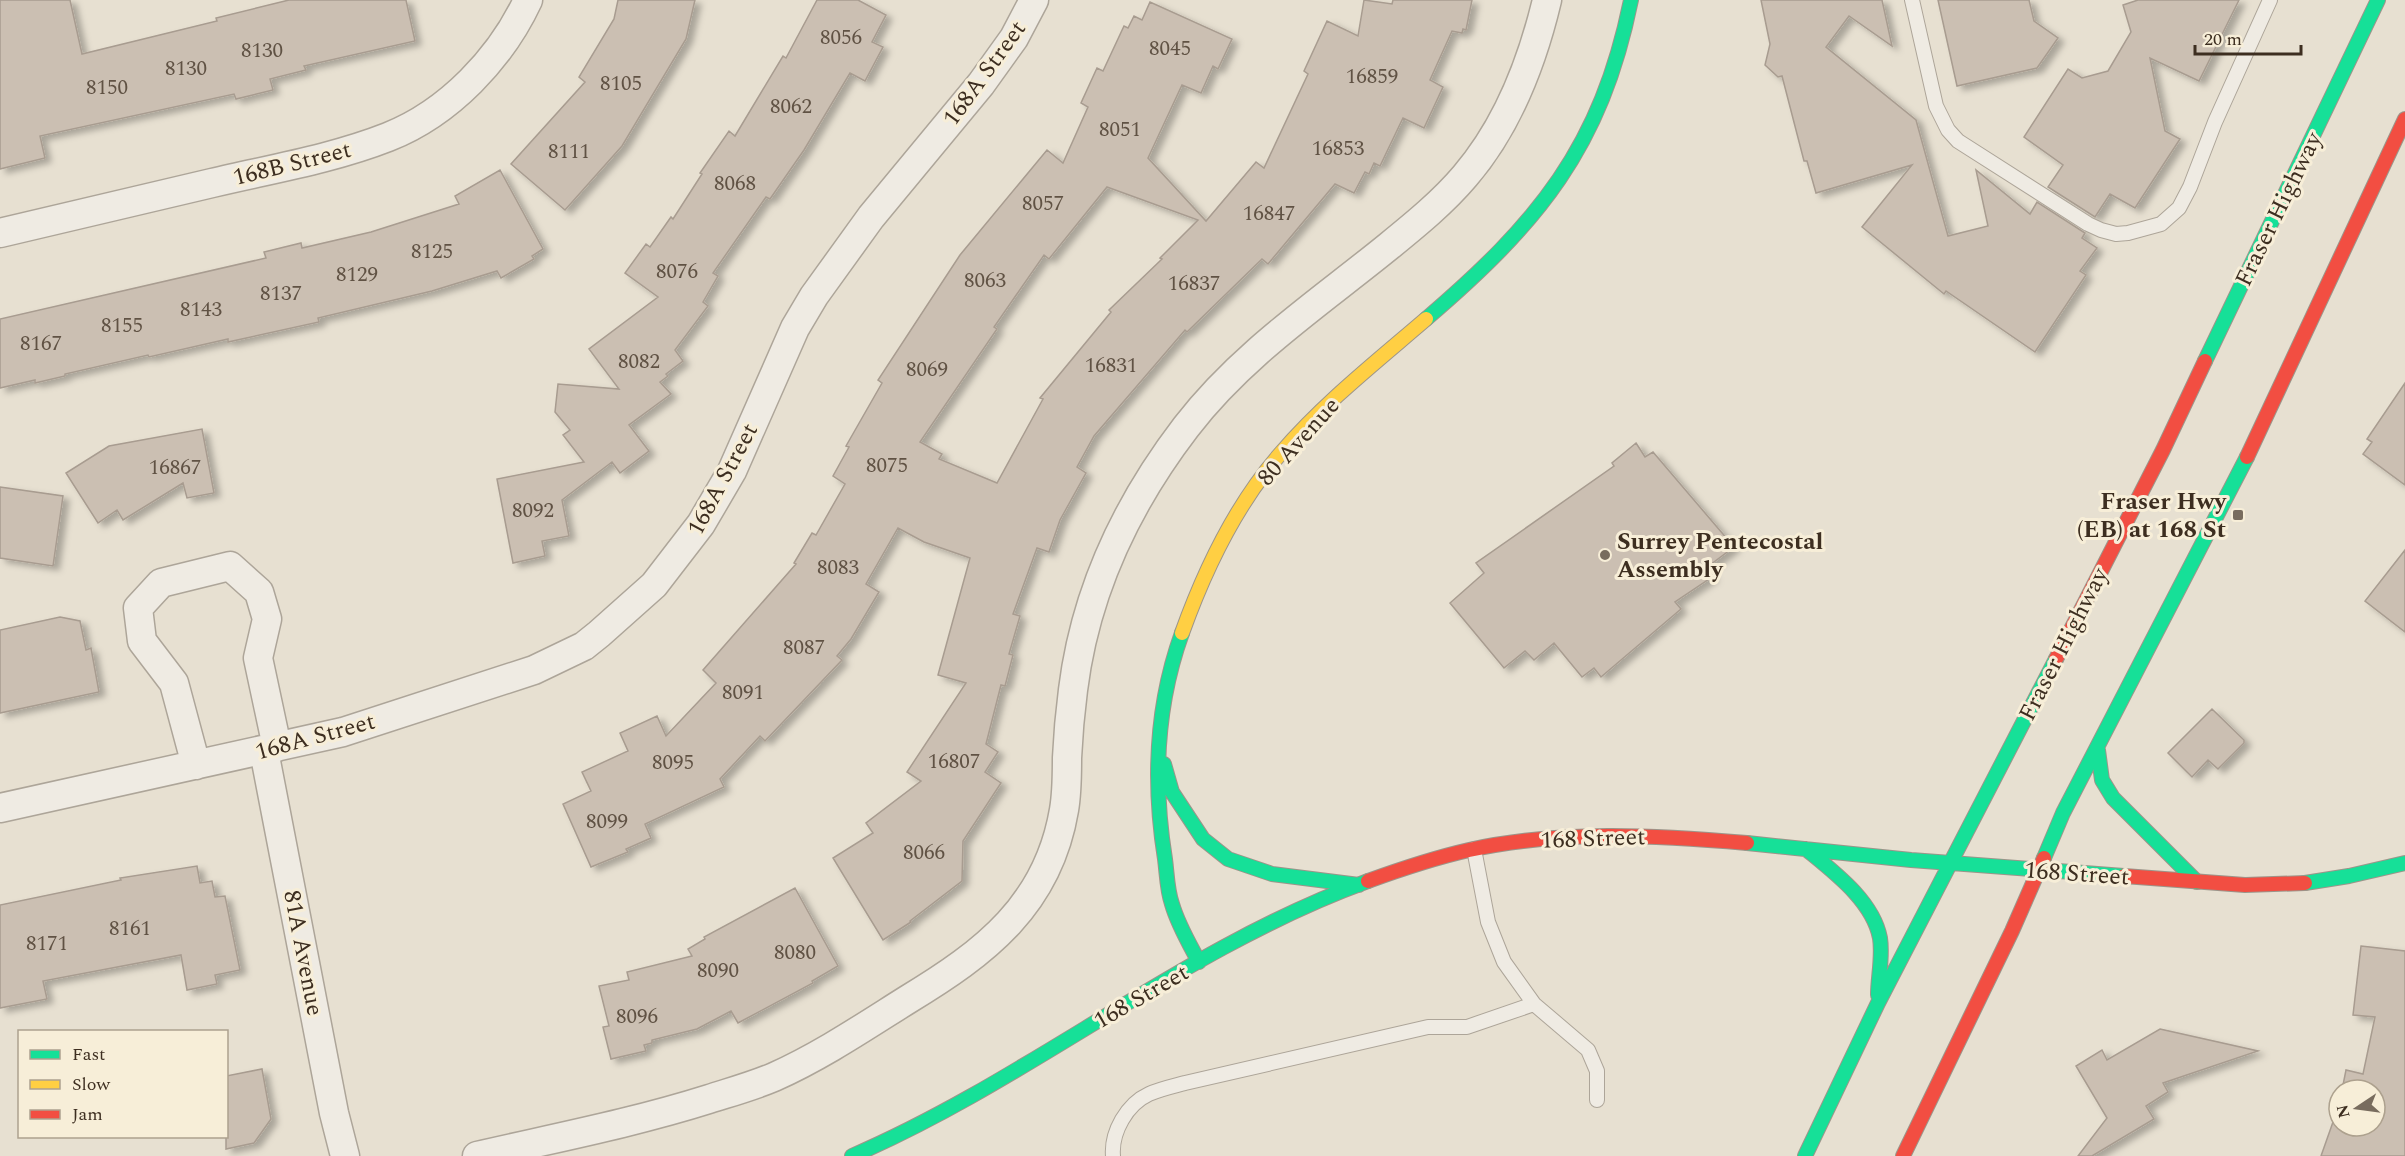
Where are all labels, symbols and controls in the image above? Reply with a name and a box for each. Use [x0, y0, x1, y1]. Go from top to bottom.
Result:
street label: 168A Street [934, 13, 1036, 134]
scale bar [2195, 18, 2302, 56]
house number: 8056 [820, 22, 862, 54]
text: 20 m [2204, 26, 2242, 53]
house number: 8045 [1149, 33, 1191, 65]
house number: 8130 [241, 35, 283, 67]
house number: 8130 [165, 53, 207, 85]
house number: 16859 [1346, 61, 1398, 93]
house number: 8105 [600, 68, 642, 100]
house number: 8150 [86, 72, 128, 104]
house number: 8062 [770, 91, 812, 123]
house number: 8051 [1099, 114, 1141, 146]
street label: Fraser Highway [2226, 125, 2332, 293]
street label: 168B Street [229, 132, 355, 196]
house number: 16853 [1312, 133, 1365, 165]
house number: 8111 [548, 136, 590, 168]
house number: 8068 [714, 168, 756, 200]
house number: 8057 [1022, 188, 1064, 220]
house number: 16847 [1243, 198, 1295, 230]
house number: 8125 [411, 236, 453, 268]
house number: 8076 [656, 256, 698, 288]
house number: 8129 [336, 259, 378, 291]
house number: 8063 [964, 265, 1006, 297]
house number: 16837 [1168, 268, 1220, 300]
house number: 8137 [260, 278, 302, 310]
house number: 8143 [180, 294, 222, 326]
house number: 8155 [101, 310, 143, 342]
house number: 8167 [20, 328, 62, 360]
house number: 8082 [618, 346, 660, 378]
house number: 16831 [1085, 350, 1137, 382]
house number: 8069 [906, 354, 948, 386]
street label: 80 Avenue [1249, 389, 1349, 494]
street label: 168A Street [678, 417, 768, 542]
house number: 8075 [866, 450, 908, 482]
house number: 16867 [149, 452, 201, 484]
place label: Fraser Hwy (EB) at 168 St [2077, 484, 2228, 548]
house number: 8092 [512, 495, 554, 527]
marker: Fraser Hwy (EB) at 168 St [2231, 508, 2245, 522]
place label: Surrey Pentecostal Assembly [1617, 524, 1824, 588]
marker: Surrey Pentecostal Assembly [1598, 548, 1612, 562]
house number: 8083 [817, 552, 859, 584]
street label: Fraser Highway [2010, 560, 2119, 727]
house number: 8087 [783, 632, 825, 664]
house number: 8091 [722, 677, 764, 709]
street label: 168A Street [251, 704, 379, 770]
house number: 16807 [928, 746, 980, 778]
house number: 8095 [652, 747, 694, 779]
house number: 8099 [586, 806, 628, 838]
street label: 168 Street [1540, 819, 1646, 859]
house number: 8066 [903, 837, 945, 869]
street label: 168 Street [2023, 852, 2131, 896]
street label: 81A Avenue [273, 887, 333, 1019]
house number: 8161 [109, 913, 151, 945]
house number: 8171 [26, 928, 68, 960]
house number: 8080 [774, 937, 816, 969]
house number: 8090 [697, 955, 739, 987]
street label: 168 Street [1087, 955, 1196, 1039]
house number: 8096 [616, 1001, 658, 1033]
legend [18, 1030, 228, 1138]
text: Fast [72, 1041, 105, 1068]
text: Slow [72, 1071, 111, 1098]
north arrow [2327, 1078, 2387, 1138]
text: Jam [72, 1101, 103, 1128]
text: N [2330, 1102, 2357, 1120]

